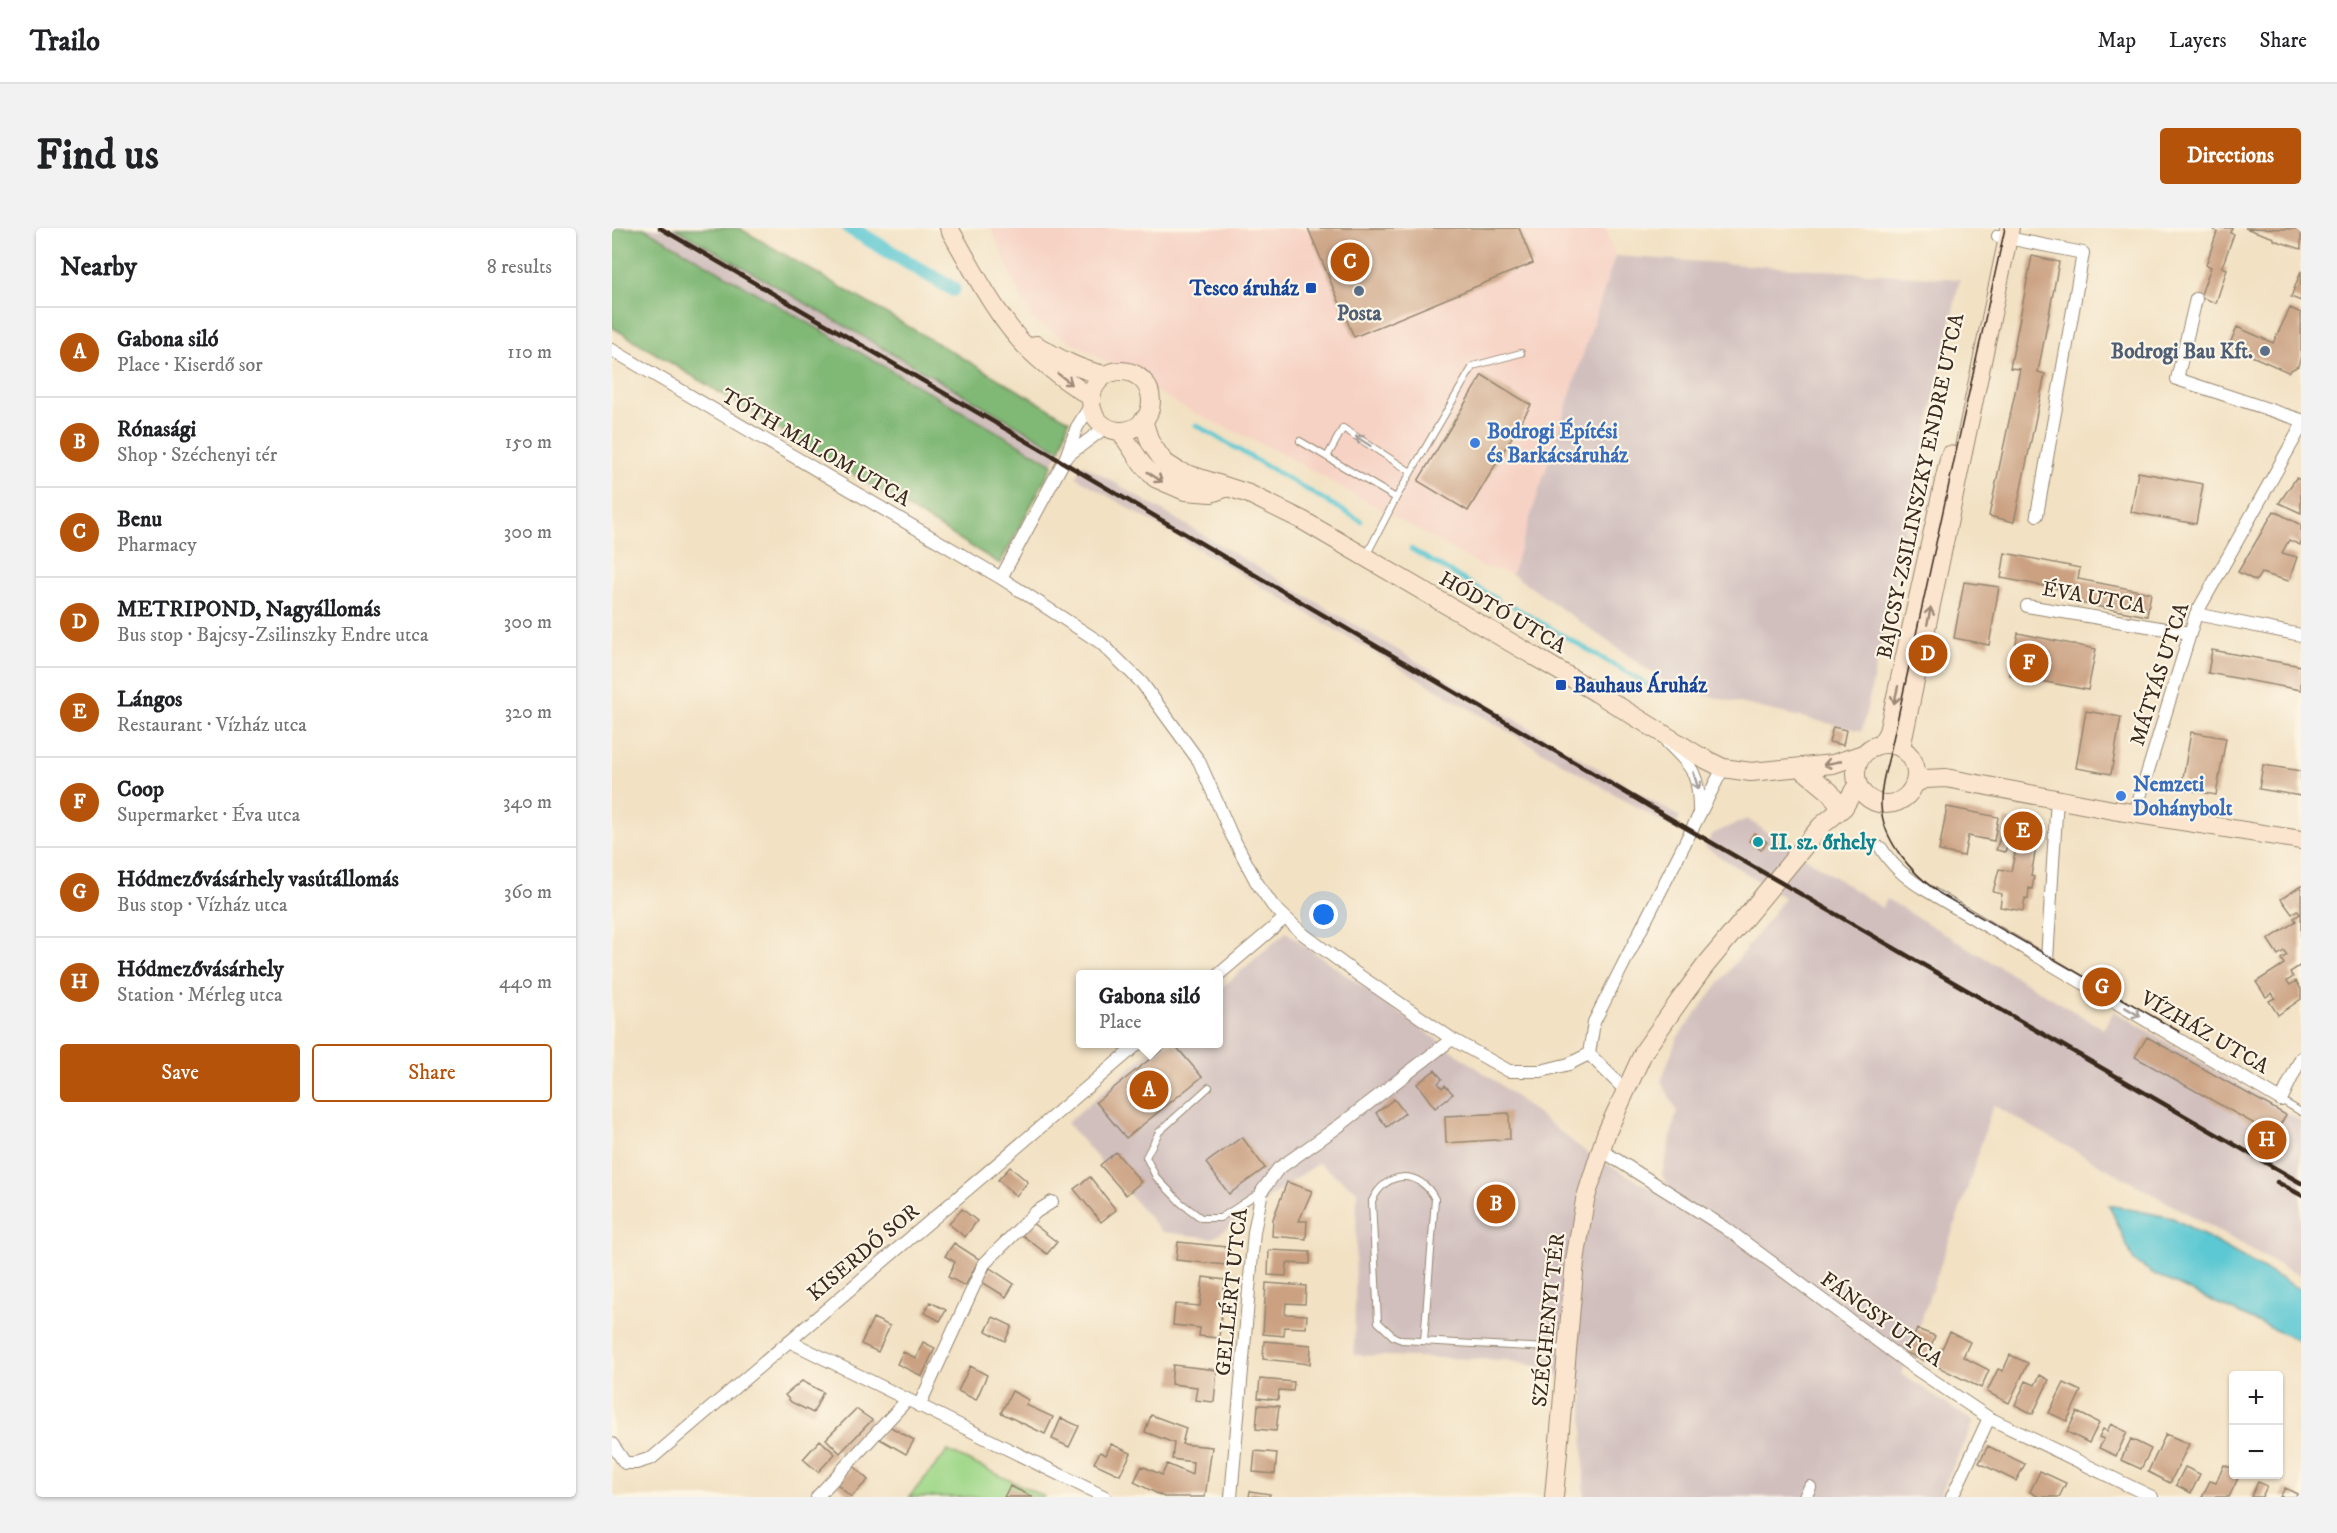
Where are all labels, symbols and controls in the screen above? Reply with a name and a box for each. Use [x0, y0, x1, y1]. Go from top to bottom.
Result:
text: Trailo [30, 24, 100, 59]
text: Map [2097, 28, 2136, 54]
text: Layers [2169, 28, 2227, 54]
text: Share [2260, 28, 2307, 54]
button: Directions [2160, 128, 2301, 184]
text: Find us [36, 130, 159, 182]
pin: C [1330, 240, 1370, 285]
text: Nearby [60, 251, 137, 284]
text: 8 results [487, 255, 552, 280]
place label: Tesco áruház [1189, 276, 1300, 302]
marker: Tesco áruház [1304, 281, 1318, 295]
marker: Posta [1352, 284, 1366, 298]
place label: Posta [1337, 301, 1382, 327]
street label: BAJCSY-ZSILINSZKY ENDRE UTCA [1871, 311, 1969, 661]
text: Gabona siló [117, 326, 219, 353]
place label: Bodrogi Bau Kft. [2111, 339, 2253, 365]
text: A [73, 340, 86, 365]
text: 110 m [507, 340, 552, 365]
marker: Bodrogi Bau Kft. [2258, 344, 2272, 358]
text: Place · Kiserdő sor [117, 353, 263, 378]
one-way arrow [1057, 372, 1073, 385]
street label: TÓTH MALOM UTCA [716, 381, 916, 513]
text: Rónasági [117, 416, 196, 443]
place label: Bodrogi Építési és Barkácsáruház [1487, 417, 1629, 469]
text: B [73, 430, 86, 455]
text: 150 m [505, 430, 552, 455]
one-way arrow [1355, 435, 1372, 447]
marker: Bodrogi Építési és Barkácsáruház [1468, 436, 1482, 450]
text: Shop · Széchenyi tér [117, 443, 277, 468]
one-way arrow [1147, 470, 1164, 483]
text: Benu [117, 506, 162, 533]
text: C [73, 520, 86, 545]
text: 300 m [504, 520, 552, 545]
text: Pharmacy [117, 533, 197, 558]
street label: HÓDTÓ UTCA [1434, 564, 1572, 660]
street label: ÉVA UTCA [2040, 575, 2148, 620]
text: METRIPOND, Nagyállomás [117, 596, 381, 623]
street label: MÁTYÁS UTCA [2123, 598, 2196, 749]
one-way arrow [1923, 606, 1935, 625]
text: D [72, 610, 87, 635]
text: 300 m [504, 610, 552, 635]
text: Bus stop · Bajcsy-Zsilinszky Endre utca [117, 623, 428, 648]
pin: D [1908, 632, 1948, 676]
pin: F [2010, 640, 2048, 686]
place label: Bauhaus Áruház [1573, 671, 1708, 699]
marker: Bauhaus Áruház [1554, 678, 1568, 692]
one-way arrow [1890, 685, 1902, 704]
text: Lángos [117, 686, 182, 713]
text: E [72, 700, 87, 725]
text: 320 m [505, 700, 552, 725]
text: Restaurant · Vízház utca [117, 713, 307, 738]
one-way arrow [1823, 758, 1842, 769]
one-way arrow [1691, 771, 1702, 790]
place label: Nemzeti Dohánybolt [2133, 772, 2233, 822]
text: Coop [117, 776, 164, 803]
marker: Nemzeti Dohánybolt [2114, 789, 2128, 803]
text: F [73, 790, 86, 815]
text: 340 m [503, 790, 552, 815]
text: Supermarket · Éva utca [117, 803, 300, 828]
pin: E [2004, 808, 2042, 854]
place label: II. sz. őrhely [1770, 830, 1877, 856]
marker: II. sz. őrhely [1751, 835, 1765, 849]
text: Hódmezővásárhely vasútállomás [117, 866, 399, 893]
text: G [73, 880, 86, 905]
text: 360 m [504, 880, 552, 905]
text: Bus stop · Vízház utca [117, 893, 288, 918]
your location [1309, 900, 1338, 929]
text: Hódmezővásárhely [117, 956, 284, 983]
pin: G [2082, 964, 2122, 1010]
text: H [71, 970, 88, 995]
text: 440 m [499, 970, 552, 995]
popup [1076, 970, 1223, 1048]
text: Station · Mérleg utca [117, 983, 283, 1008]
text: Gabona siló [1099, 983, 1200, 1010]
street label: VÍZHÁZ UTCA [2135, 983, 2275, 1080]
one-way arrow [2124, 1007, 2141, 1019]
text: Place [1099, 1010, 1142, 1035]
button: Save [60, 1044, 300, 1102]
button: Share [312, 1044, 552, 1102]
pin: A [1130, 1068, 1168, 1112]
pin: H [2248, 1118, 2286, 1162]
pin: B [1476, 1182, 1516, 1226]
street label: KISERDŐ SOR [801, 1197, 925, 1307]
street label: GELLÉRT UTCA [1209, 1206, 1254, 1377]
street label: SZÉCHENYI TÉR [1526, 1232, 1571, 1408]
street label: FÁNCSY UTCA [1815, 1265, 1949, 1373]
map controls [2229, 1371, 2283, 1479]
button: + [2229, 1371, 2283, 1425]
button: − [2229, 1425, 2283, 1479]

